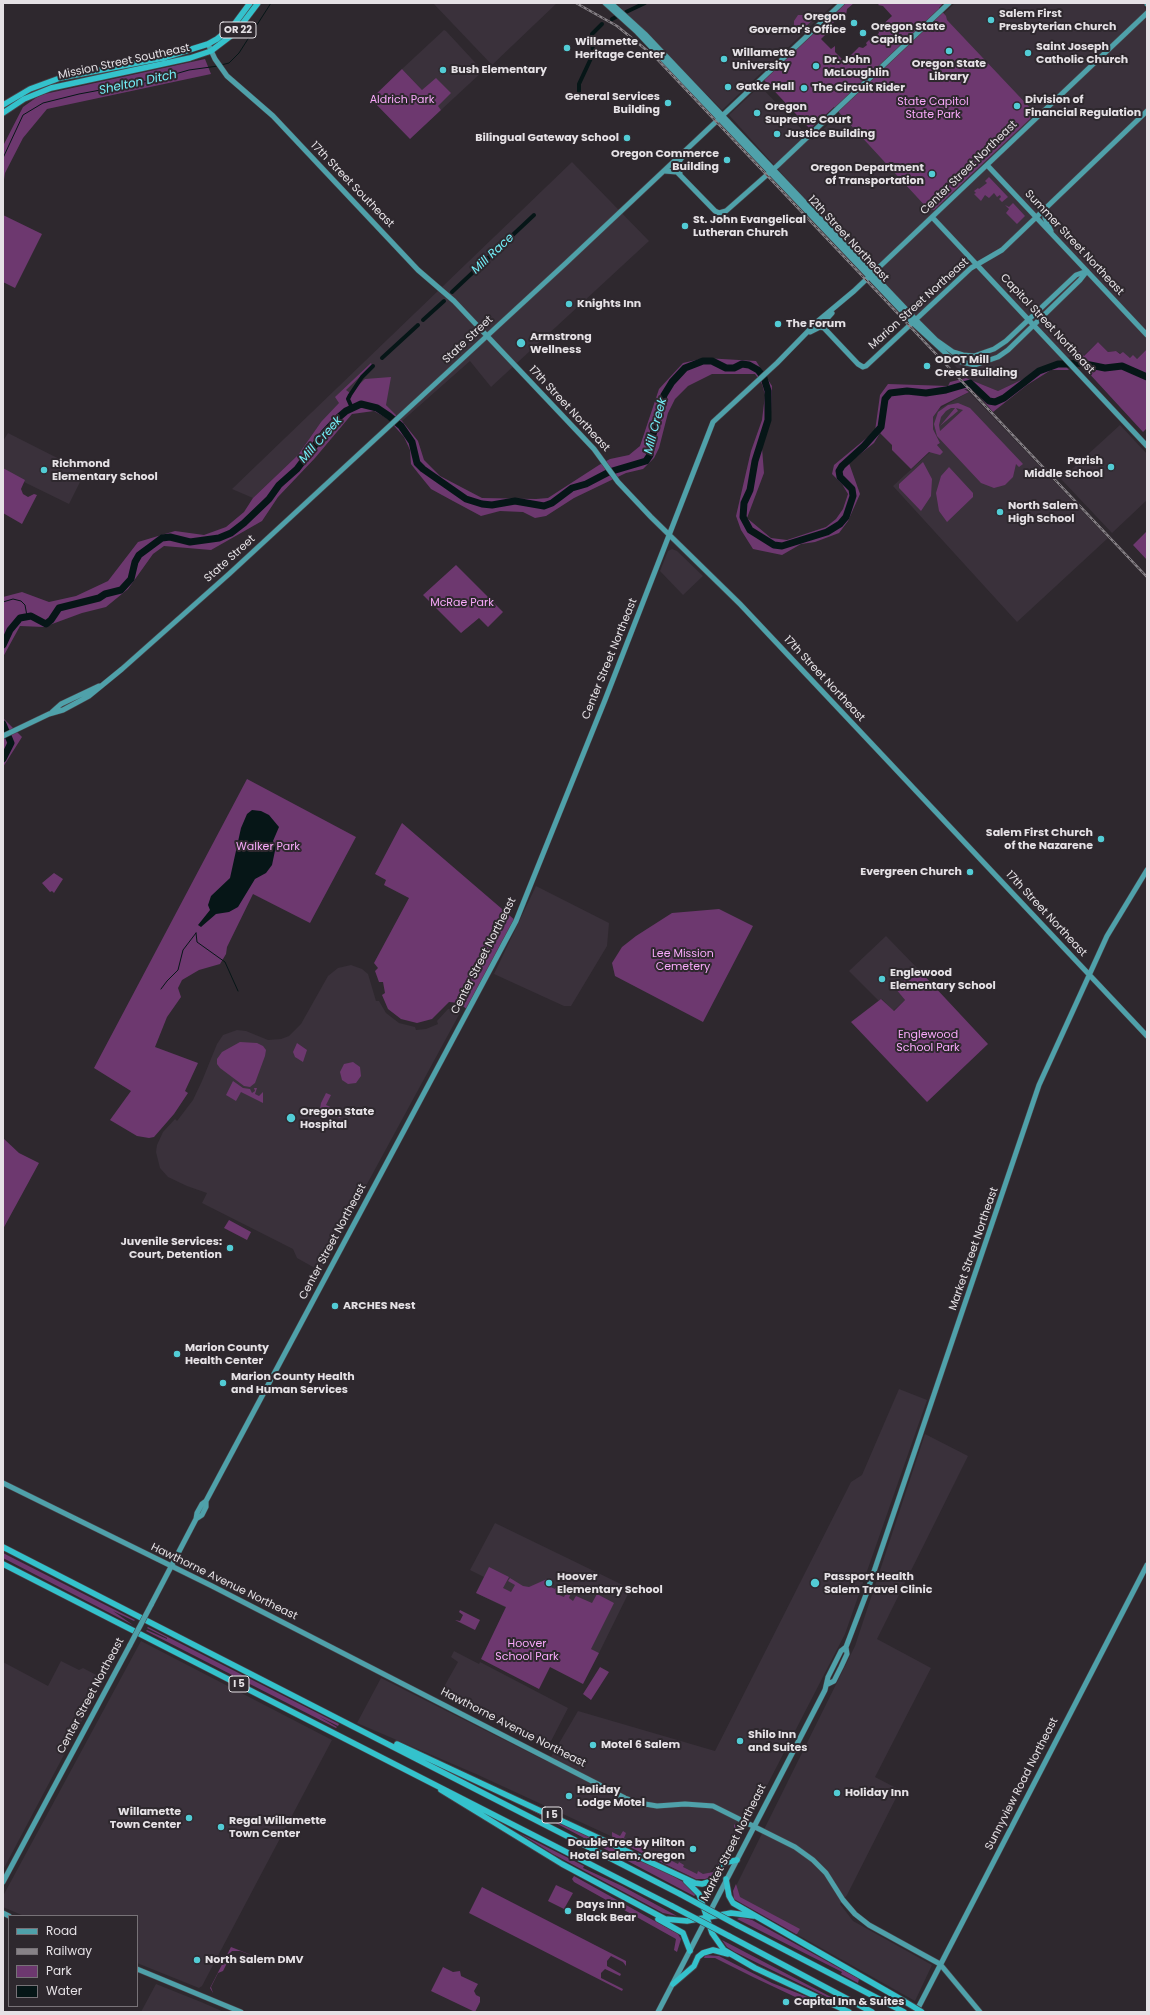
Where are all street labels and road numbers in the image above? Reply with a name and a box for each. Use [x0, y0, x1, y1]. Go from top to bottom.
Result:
road number: OR 22 [220, 22, 256, 38]
street label: Mission Street Southeast [57, 42, 191, 82]
street label: Center Street Northeast [918, 118, 1020, 218]
street label: 17th Street Southeast [308, 139, 396, 231]
street label: Summer Street Northeast [1022, 188, 1126, 298]
street label: 12th Street Northeast [805, 193, 891, 285]
street label: Marion Street Northeast [866, 256, 972, 352]
street label: Capitol Street Northeast [997, 271, 1097, 377]
street label: State Street [440, 313, 496, 367]
street label: 17th Street Northeast [526, 363, 612, 455]
street label: State Street [202, 533, 258, 585]
street label: Center Street Northeast [580, 597, 640, 721]
street label: 17th Street Northeast [781, 633, 867, 725]
street label: 17th Street Northeast [1003, 868, 1089, 960]
street label: Center Street Northeast [449, 895, 519, 1017]
street label: Center Street Northeast [297, 1182, 369, 1302]
street label: Market Street Northeast [947, 1186, 1001, 1312]
street label: Hawthorne Avenue Northeast [149, 1541, 299, 1623]
street label: Center Street Northeast [55, 1636, 127, 1756]
road number: I 5 [229, 1676, 249, 1692]
street label: Hawthorne Avenue Northeast [438, 1686, 588, 1770]
street label: Sunnyview Road Northeast [983, 1716, 1061, 1852]
street label: Market Street Northeast [699, 1782, 769, 1904]
road number: I 5 [542, 1807, 562, 1823]

